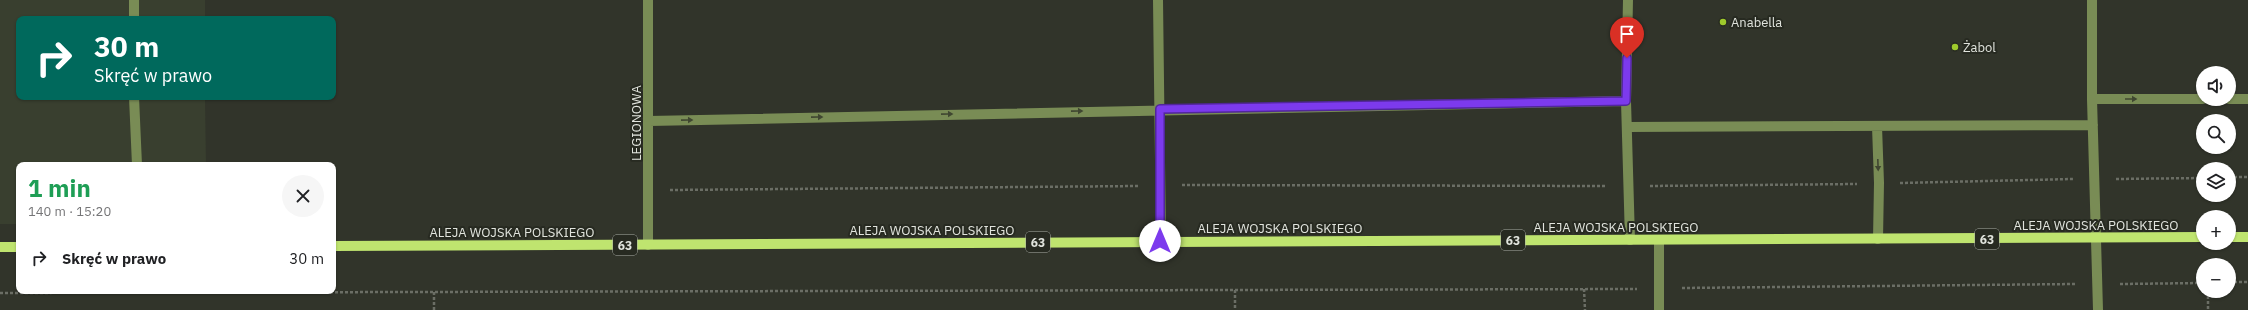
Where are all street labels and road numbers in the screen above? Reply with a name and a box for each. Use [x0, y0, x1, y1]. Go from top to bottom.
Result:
street label: LEGIONOWA [628, 84, 645, 161]
street label: ALEJA WOJSKA POLSKIEGO [2013, 217, 2179, 234]
street label: ALEJA WOJSKA POLSKIEGO [1533, 219, 1699, 236]
street label: ALEJA WOJSKA POLSKIEGO [1197, 220, 1363, 237]
street label: ALEJA WOJSKA POLSKIEGO [849, 222, 1015, 239]
street label: ALEJA WOJSKA POLSKIEGO [429, 224, 595, 241]
road number: 63 [1975, 229, 1999, 249]
road number: 63 [1501, 230, 1525, 250]
road number: 63 [1026, 232, 1050, 252]
road number: 63 [613, 235, 637, 255]

